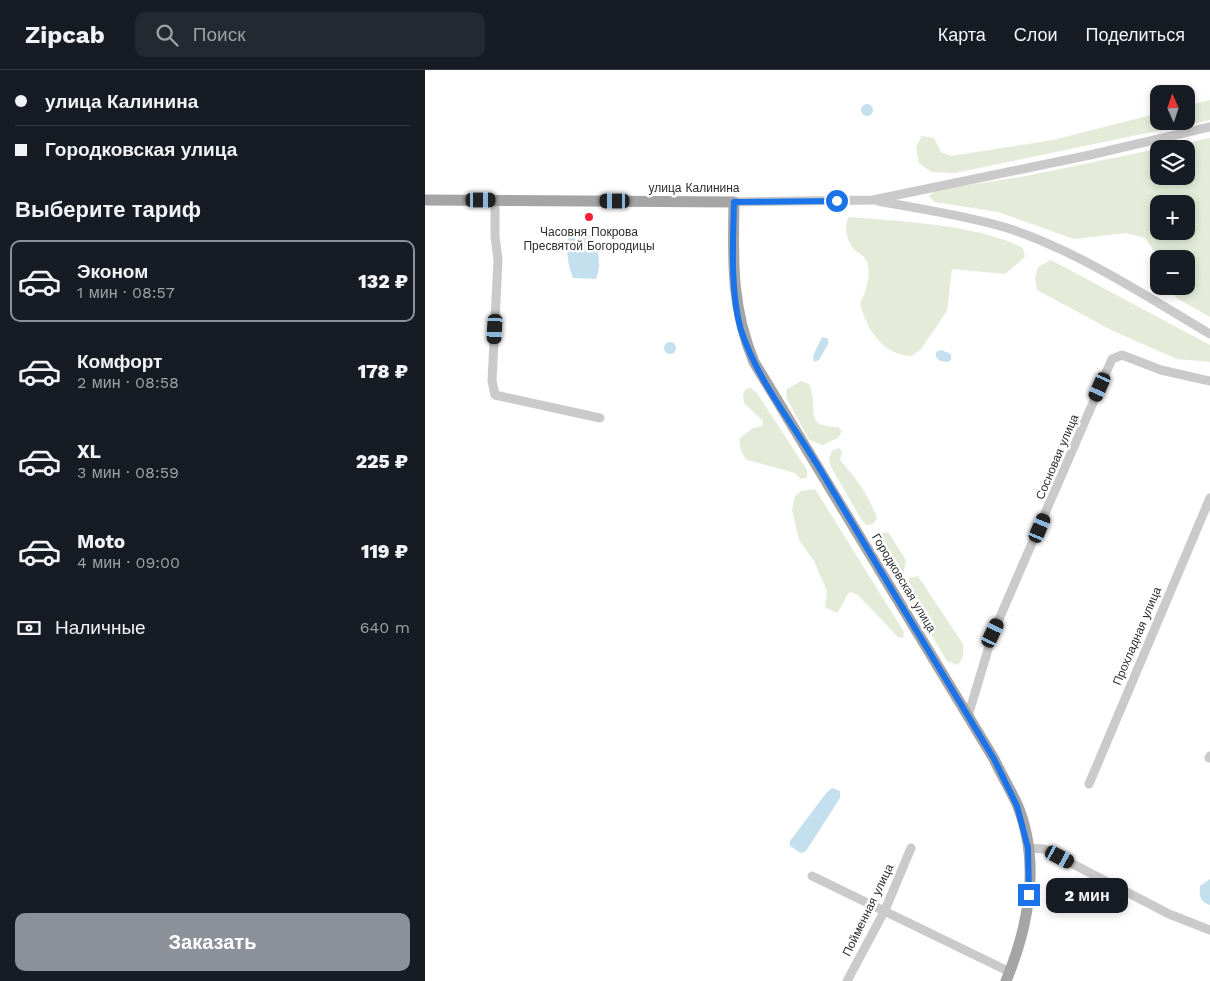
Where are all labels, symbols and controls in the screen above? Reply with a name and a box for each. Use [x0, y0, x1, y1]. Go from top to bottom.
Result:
search box [135, 12, 485, 57]
text: Zipcab [25, 21, 105, 49]
icon: search [153, 21, 181, 49]
text: Поиск [193, 23, 245, 46]
text: Карта [938, 24, 986, 45]
text: Слои [1014, 24, 1058, 45]
text: Поделиться [1086, 24, 1185, 45]
north arrow [1150, 85, 1195, 130]
map controls [1150, 85, 1195, 295]
text: улица Калинина [45, 90, 198, 113]
text: Городковская улица [45, 138, 237, 161]
button: layers [1150, 140, 1195, 185]
street label: улица Калинина [648, 181, 740, 195]
route start [826, 190, 848, 212]
car [466, 193, 496, 208]
car [600, 194, 630, 209]
button: + [1150, 195, 1195, 240]
text: Выберите тариф [15, 197, 201, 222]
marker: Часовня Покрова Пресвятой Богородицы [583, 211, 595, 223]
place label: Часовня Покрова Пресвятой Богородицы [523, 225, 655, 253]
button: − [1150, 250, 1195, 295]
icon: car [17, 259, 62, 304]
text: Эконом [77, 260, 148, 283]
text: 132 ₽ [358, 270, 408, 293]
text: 1 мин · 08:57 [77, 283, 175, 302]
car [486, 314, 503, 344]
icon: car [17, 349, 62, 394]
text: Комфорт [77, 350, 162, 373]
text: 178 ₽ [358, 360, 408, 383]
car [1087, 370, 1112, 404]
text: 2 мин · 08:58 [77, 373, 179, 392]
street label: Сосновая улица [1033, 412, 1081, 502]
icon: car [17, 439, 62, 484]
text: XL [77, 440, 101, 463]
text: 225 ₽ [356, 450, 408, 473]
text: 3 мин · 08:59 [77, 463, 179, 482]
car [1027, 511, 1052, 545]
icon: car [17, 529, 62, 574]
text: Moto [77, 530, 125, 553]
street label: Городковская улица [869, 531, 939, 635]
text: 119 ₽ [361, 540, 408, 563]
text: 4 мин · 09:00 [77, 553, 180, 572]
street label: Прохладная улица [1110, 584, 1164, 687]
icon: cash [15, 614, 43, 642]
text: Наличные [55, 616, 146, 639]
car [979, 616, 1006, 650]
text: 640 m [360, 618, 410, 637]
car [1043, 843, 1076, 871]
street label: Пойменная улица [840, 862, 896, 958]
callout: 2 мин [1047, 878, 1129, 912]
route end [1018, 884, 1040, 906]
text: 2 мин [1064, 886, 1110, 905]
button: Заказать [15, 913, 410, 971]

